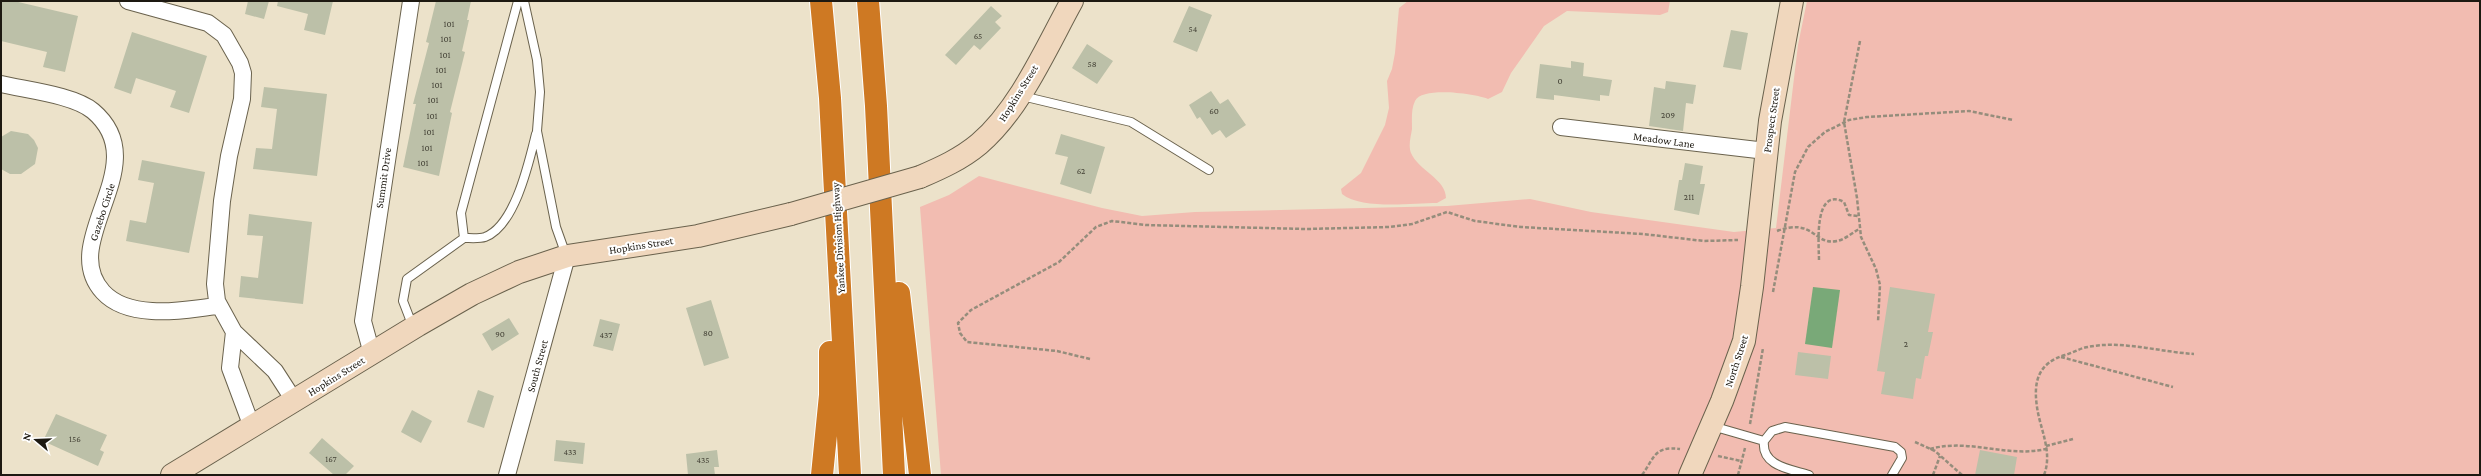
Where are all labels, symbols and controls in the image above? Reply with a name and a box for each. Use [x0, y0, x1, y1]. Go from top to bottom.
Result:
house number: 101 [443, 19, 455, 29]
house number: 54 [1189, 24, 1198, 34]
house number: 65 [974, 31, 982, 41]
house number: 101 [440, 34, 452, 44]
house number: 101 [439, 50, 451, 60]
house number: 58 [1087, 59, 1097, 69]
street label: Hopkins Street [996, 62, 1041, 124]
house number: 101 [435, 65, 447, 75]
house number: 0 [1557, 76, 1563, 86]
house number: 101 [431, 80, 443, 90]
street label: Prospect Street [1760, 86, 1783, 153]
house number: 101 [427, 95, 439, 105]
house number: 60 [1209, 106, 1219, 116]
house number: 209 [1661, 110, 1675, 120]
house number: 101 [426, 111, 438, 121]
house number: 101 [423, 127, 435, 137]
street label: Meadow Lane [1633, 130, 1696, 150]
house number: 101 [421, 143, 433, 153]
street label: Summit Drive [373, 147, 393, 209]
house number: 101 [417, 158, 429, 168]
house number: 62 [1077, 166, 1085, 176]
street label: Gazebo Circle [87, 181, 117, 242]
street label: Yankee Division Highway [829, 181, 848, 294]
house number: 211 [1684, 192, 1694, 202]
street label: Hopkins Street [608, 234, 674, 257]
house number: 80 [703, 328, 713, 338]
house number: 90 [495, 329, 505, 339]
house number: 437 [600, 330, 612, 340]
street label: North Street [1722, 333, 1750, 388]
street label: South Street [524, 338, 550, 394]
house number: 2 [1904, 339, 1908, 349]
street label: Hopkins Street [305, 354, 367, 399]
north arrow [16, 420, 56, 460]
text: N [20, 431, 34, 442]
house number: 156 [69, 434, 81, 444]
house number: 433 [563, 447, 577, 457]
house number: 167 [325, 454, 337, 464]
house number: 435 [696, 455, 710, 465]

